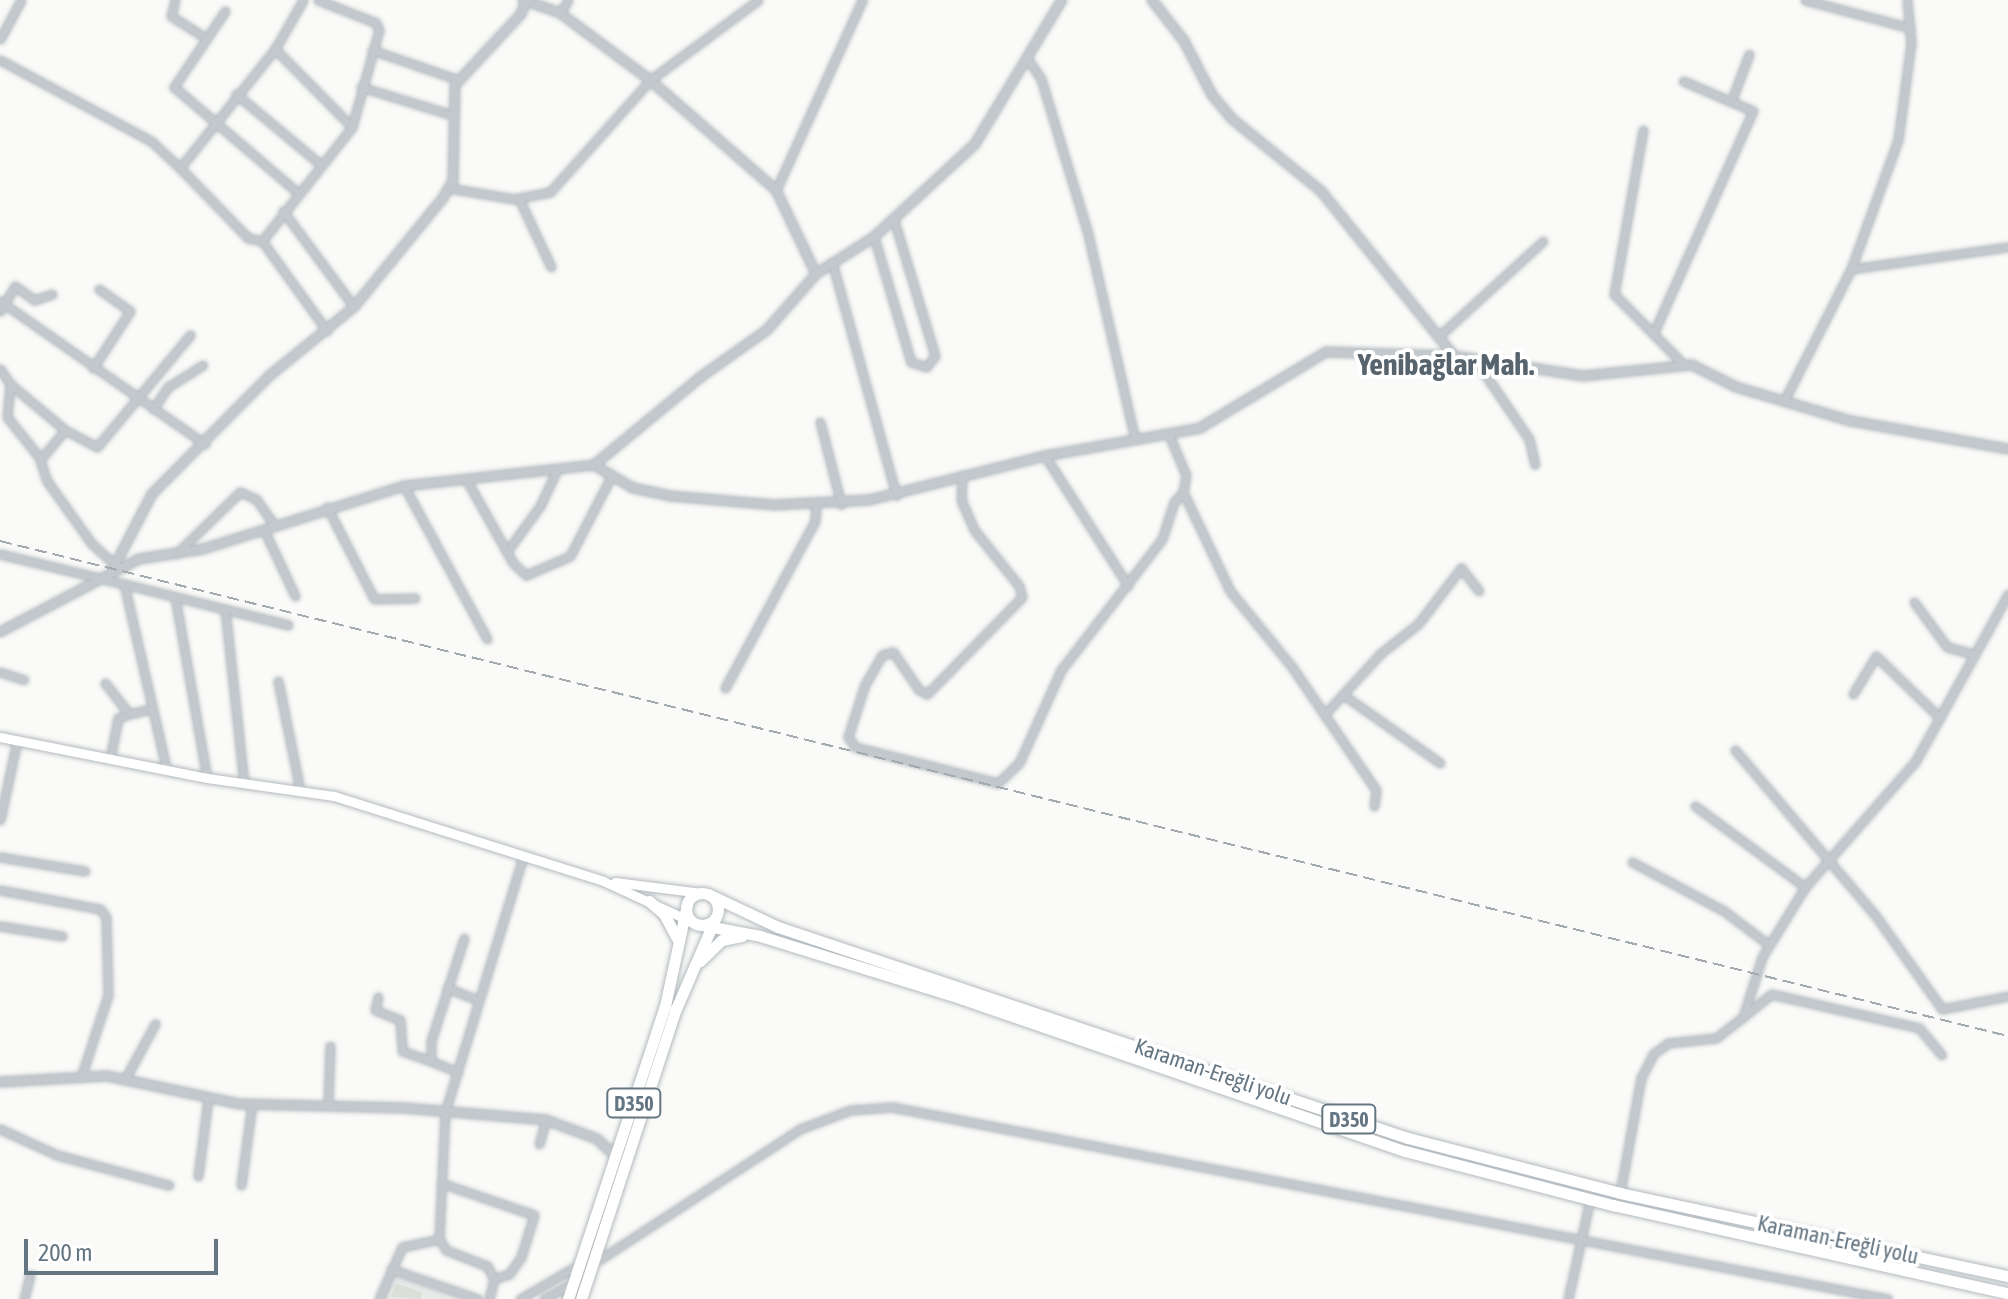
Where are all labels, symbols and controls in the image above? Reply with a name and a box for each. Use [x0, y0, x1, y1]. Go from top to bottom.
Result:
district label: Yenibağlar Mah. [1358, 346, 1534, 382]
street label: Karaman-Ereğli yolu [1131, 1033, 1295, 1111]
road number: D350 [606, 1087, 662, 1119]
road number: D350 [1321, 1103, 1377, 1135]
street label: Karaman-Ereğli yolu [1755, 1210, 1921, 1270]
scale bar [28, 1223, 222, 1273]
text: 200 m [38, 1239, 92, 1266]

